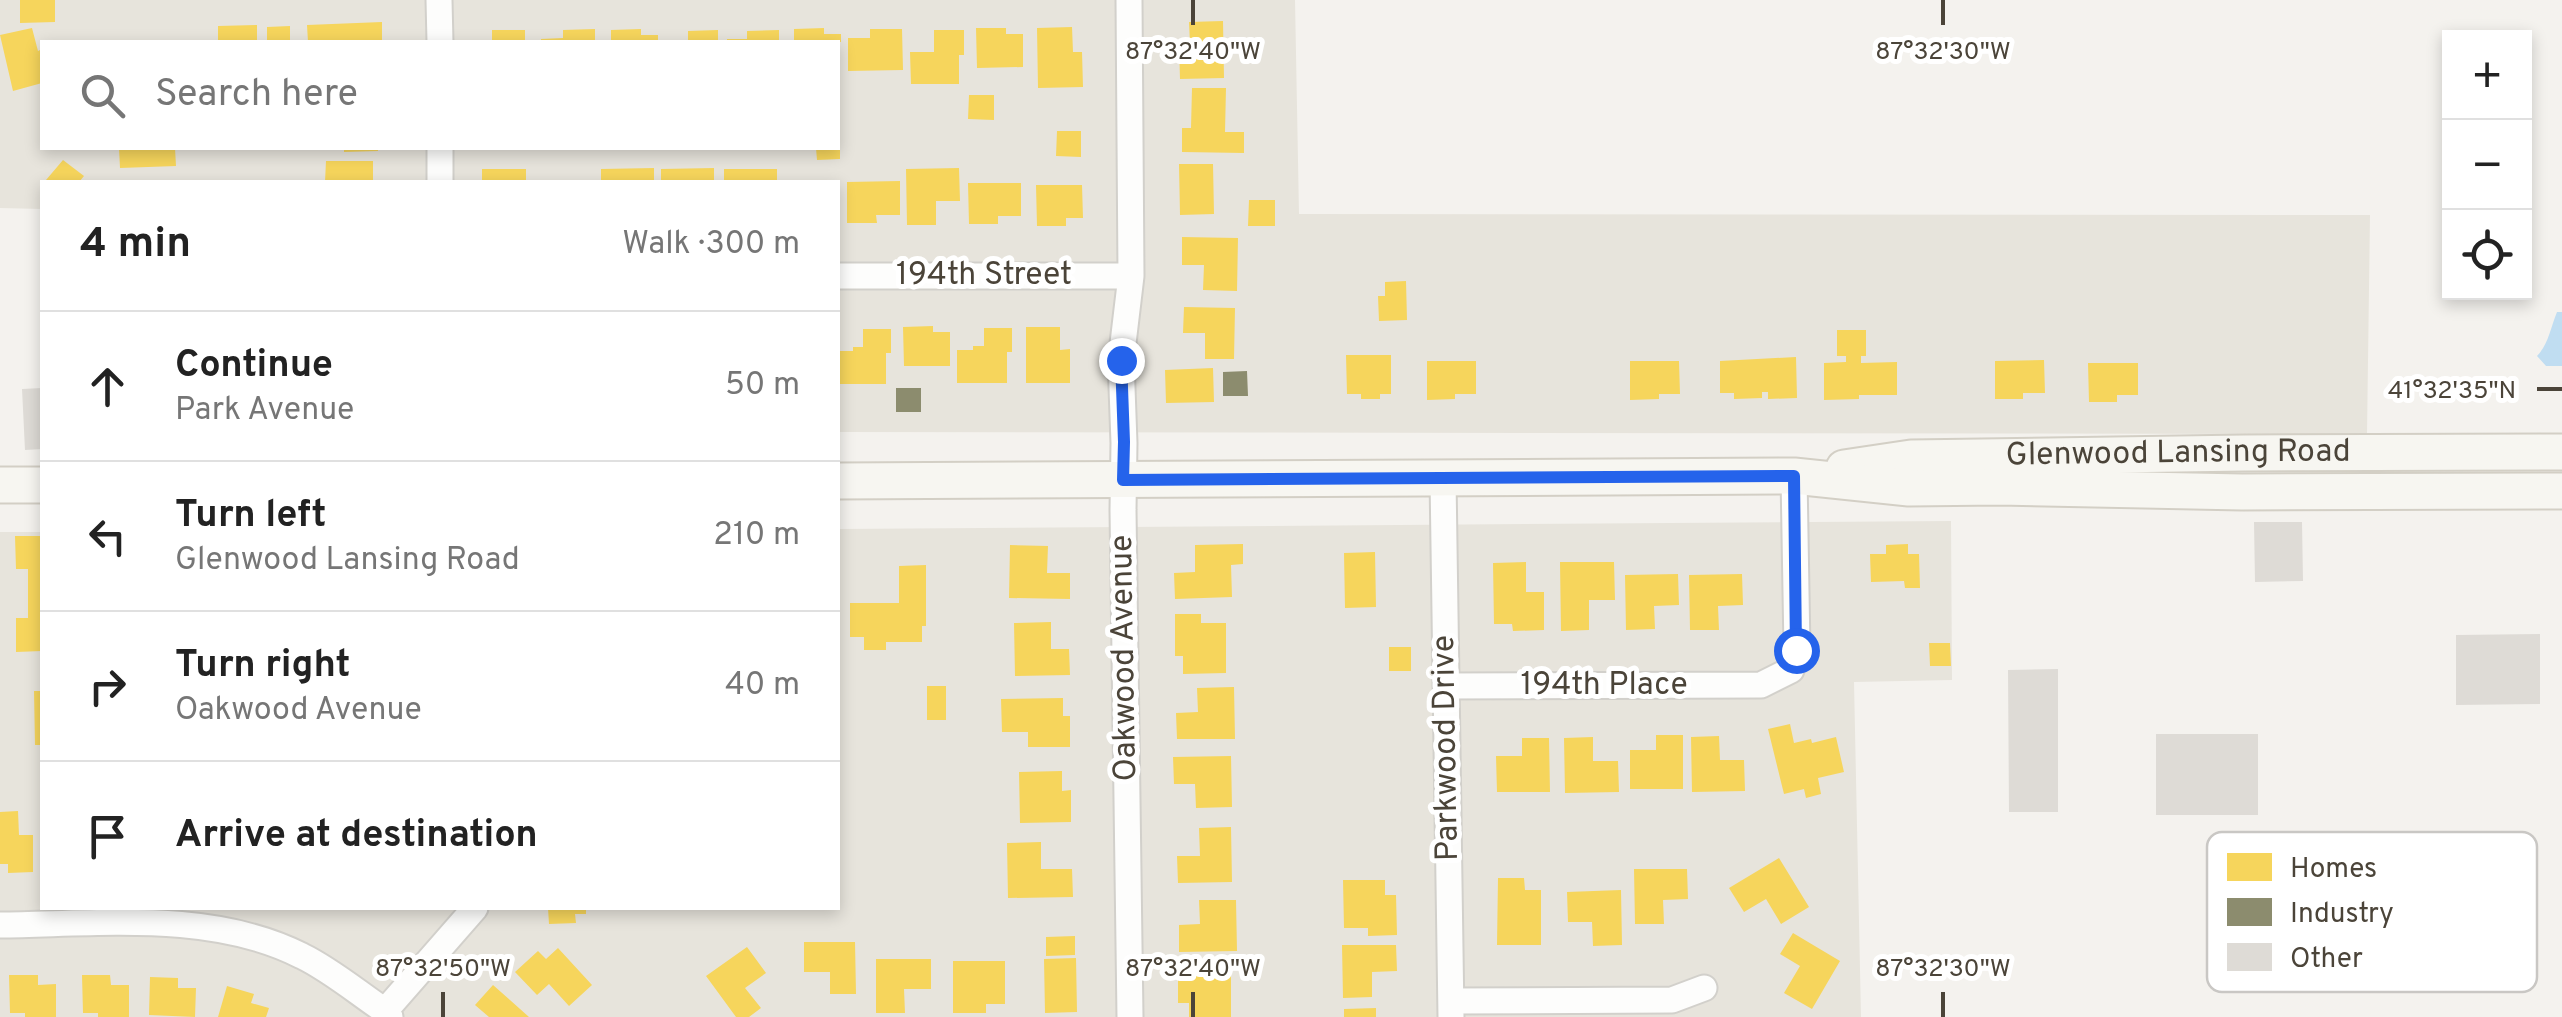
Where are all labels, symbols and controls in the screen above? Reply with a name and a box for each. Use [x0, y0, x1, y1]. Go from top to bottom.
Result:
map controls [2442, 30, 2532, 300]
button: + [2442, 30, 2532, 120]
text: 87°32'40"W [1125, 37, 1261, 69]
text: 87°32'30"W [1875, 37, 2011, 69]
search box [40, 40, 840, 150]
icon: search [75, 68, 130, 123]
text: Search here [155, 71, 358, 120]
button: − [2442, 120, 2532, 210]
button: locate [2442, 210, 2532, 300]
text: 4 min [80, 219, 191, 272]
text: Walk · 300 m [622, 225, 800, 265]
street label: 194th Street [896, 256, 1072, 296]
route end [1099, 338, 1145, 384]
text: Continue [175, 342, 333, 391]
icon: ahead [80, 359, 135, 414]
text: 50 m [725, 366, 800, 406]
text: 41°32'35"N [2388, 376, 2516, 408]
text: Park Avenue [175, 391, 354, 431]
street label: Glenwood Lansing Road [2005, 433, 2351, 477]
text: Turn left [175, 492, 327, 541]
icon: left [80, 509, 135, 564]
text: 210 m [713, 516, 800, 556]
street label: Oakwood Avenue [1103, 534, 1147, 782]
text: Glenwood Lansing Road [175, 541, 520, 581]
route start [1774, 628, 1820, 674]
street label: Parkwood Drive [1425, 635, 1469, 861]
text: Turn right [175, 642, 350, 691]
icon: right [80, 659, 135, 714]
text: 40 m [725, 666, 800, 706]
street label: 194th Place [1520, 666, 1688, 706]
text: Oakwood Avenue [175, 691, 422, 731]
icon: arrive [80, 809, 135, 864]
text: Arrive at destination [175, 812, 538, 861]
legend [2207, 832, 2537, 992]
text: Homes [2290, 852, 2377, 888]
text: Industry [2290, 897, 2394, 933]
text: Other [2290, 942, 2363, 978]
text: 87°32'50"W [375, 954, 511, 986]
text: 87°32'40"W [1125, 954, 1261, 986]
text: 87°32'30"W [1875, 954, 2011, 986]

